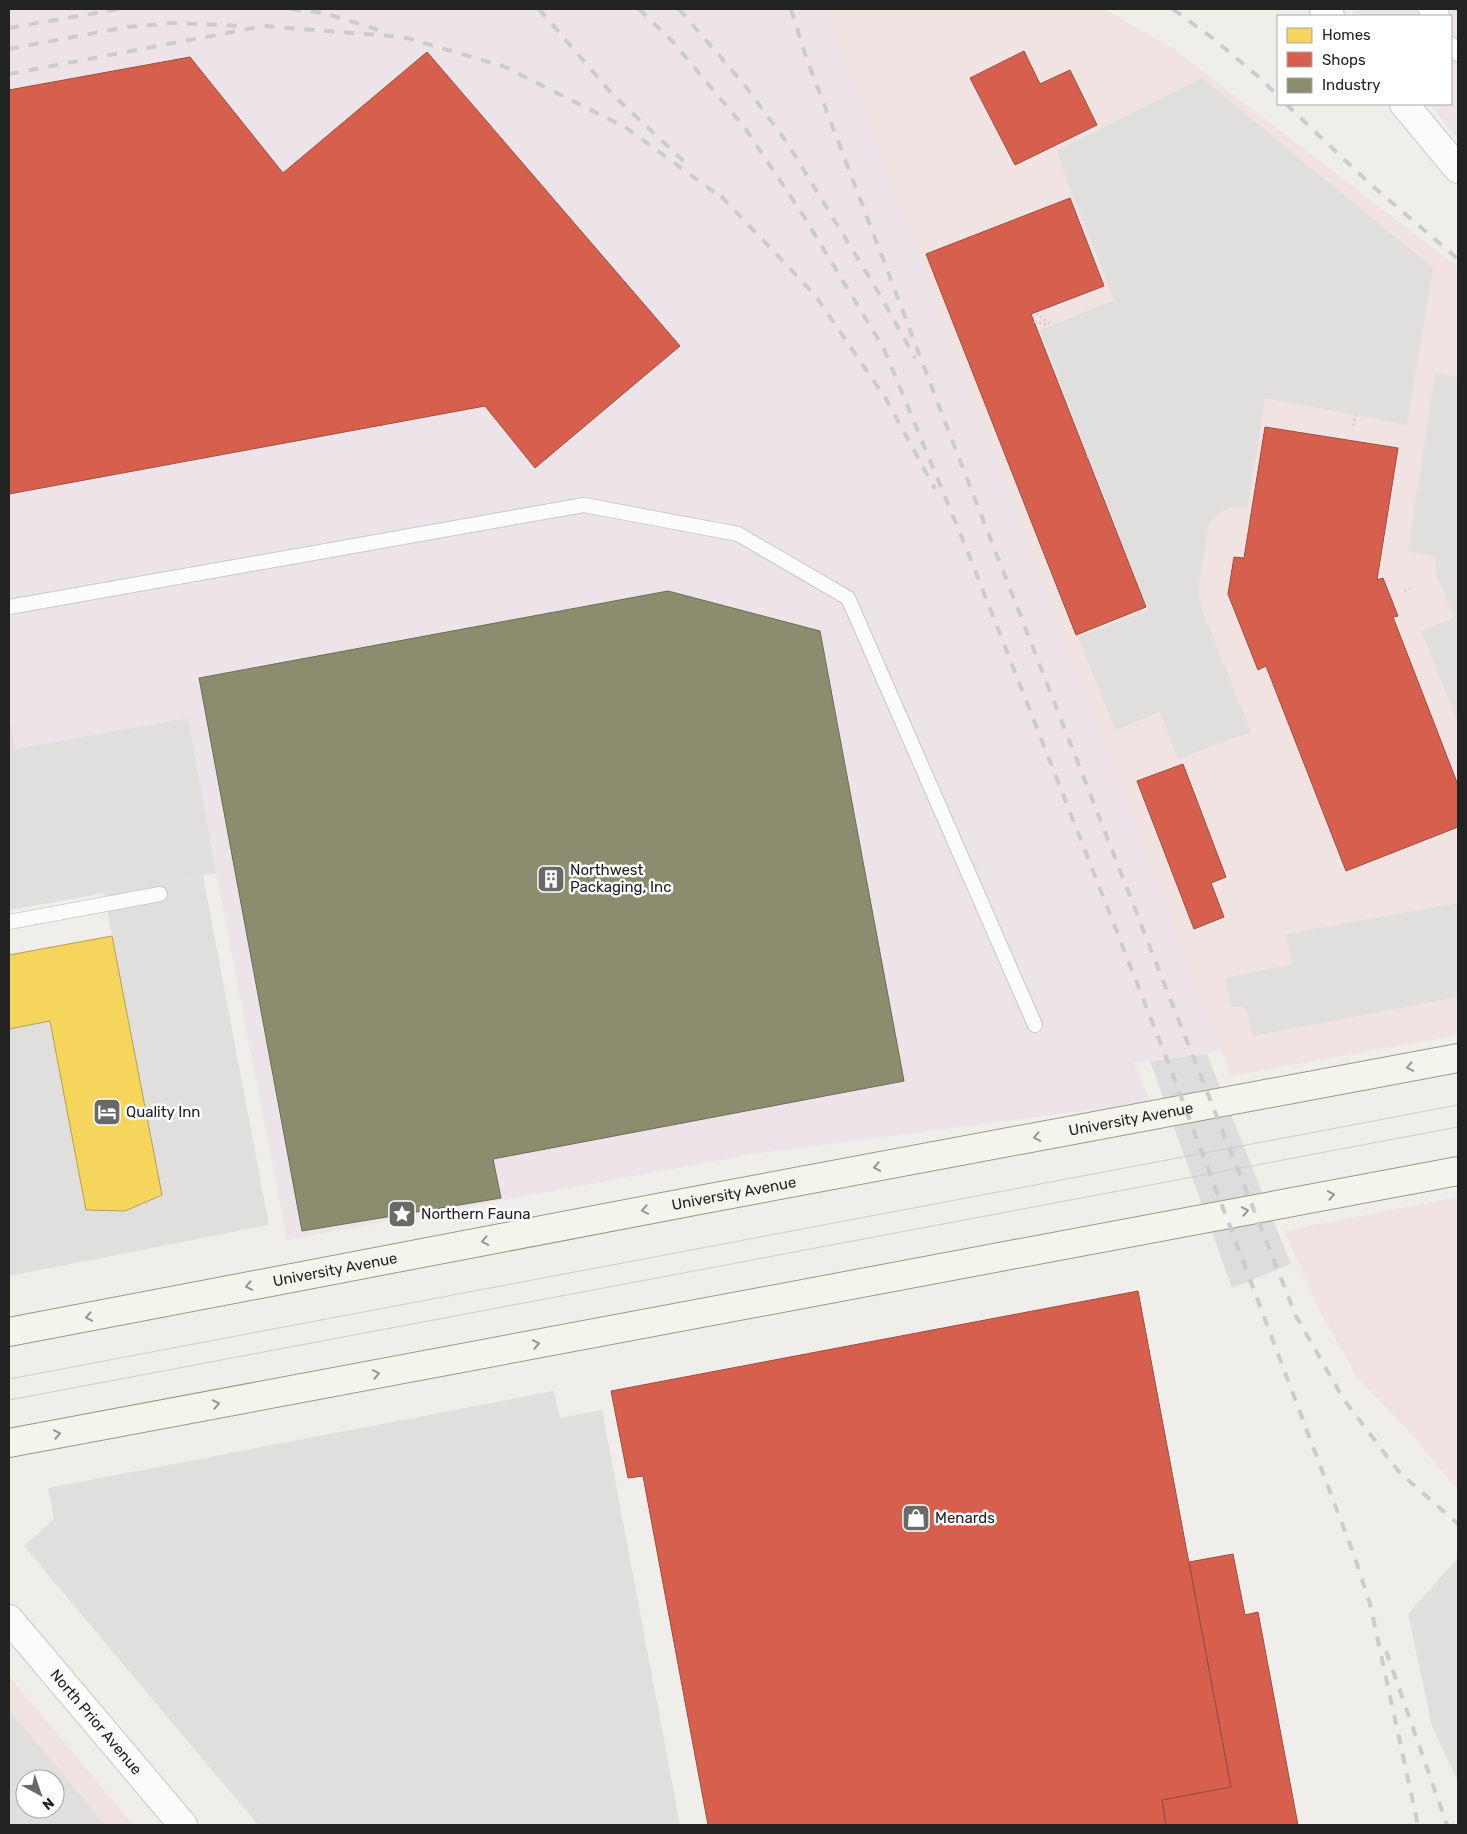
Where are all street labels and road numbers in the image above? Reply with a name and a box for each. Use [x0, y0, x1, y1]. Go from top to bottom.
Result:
street label: University Avenue [1067, 1099, 1195, 1140]
street label: University Avenue [670, 1173, 798, 1214]
street label: University Avenue [271, 1249, 399, 1290]
street label: North Prior Avenue [47, 1666, 146, 1778]

